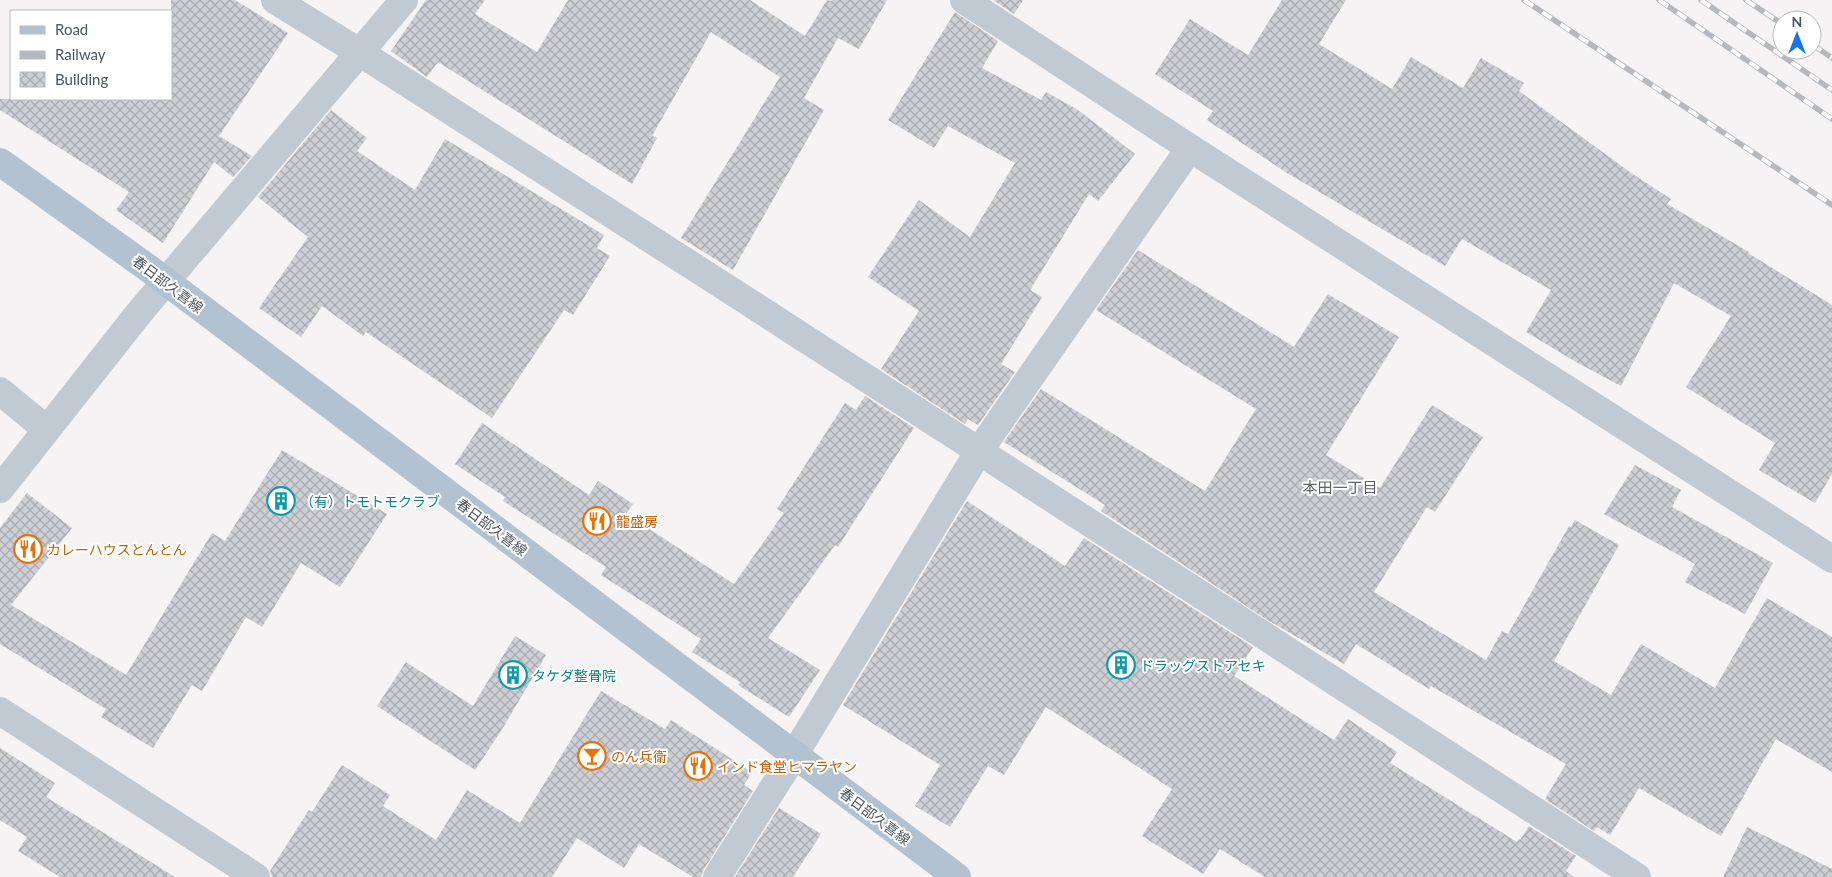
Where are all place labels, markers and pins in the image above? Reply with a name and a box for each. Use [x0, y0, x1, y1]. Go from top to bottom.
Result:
building icon: （有）トモトモクラブ [266, 486, 296, 516]
place label: （有）トモトモクラブ [300, 493, 440, 510]
restaurant icon: 龍盛房 [582, 506, 612, 536]
place label: 龍盛房 [616, 513, 658, 530]
restaurant icon: カレーハウスとんとん [13, 534, 43, 564]
place label: カレーハウスとんとん [47, 541, 187, 558]
building icon: ドラッグストアセキ [1106, 650, 1136, 680]
place label: ドラッグストアセキ [1140, 657, 1266, 674]
building icon: タケダ整骨院 [498, 660, 528, 690]
place label: タケダ整骨院 [532, 667, 616, 684]
bar icon: のん兵衛 [577, 741, 607, 771]
place label: のん兵衛 [611, 748, 667, 765]
restaurant icon: インド食堂ヒマラヤン [683, 751, 713, 781]
place label: インド食堂ヒマラヤン [717, 758, 857, 775]

